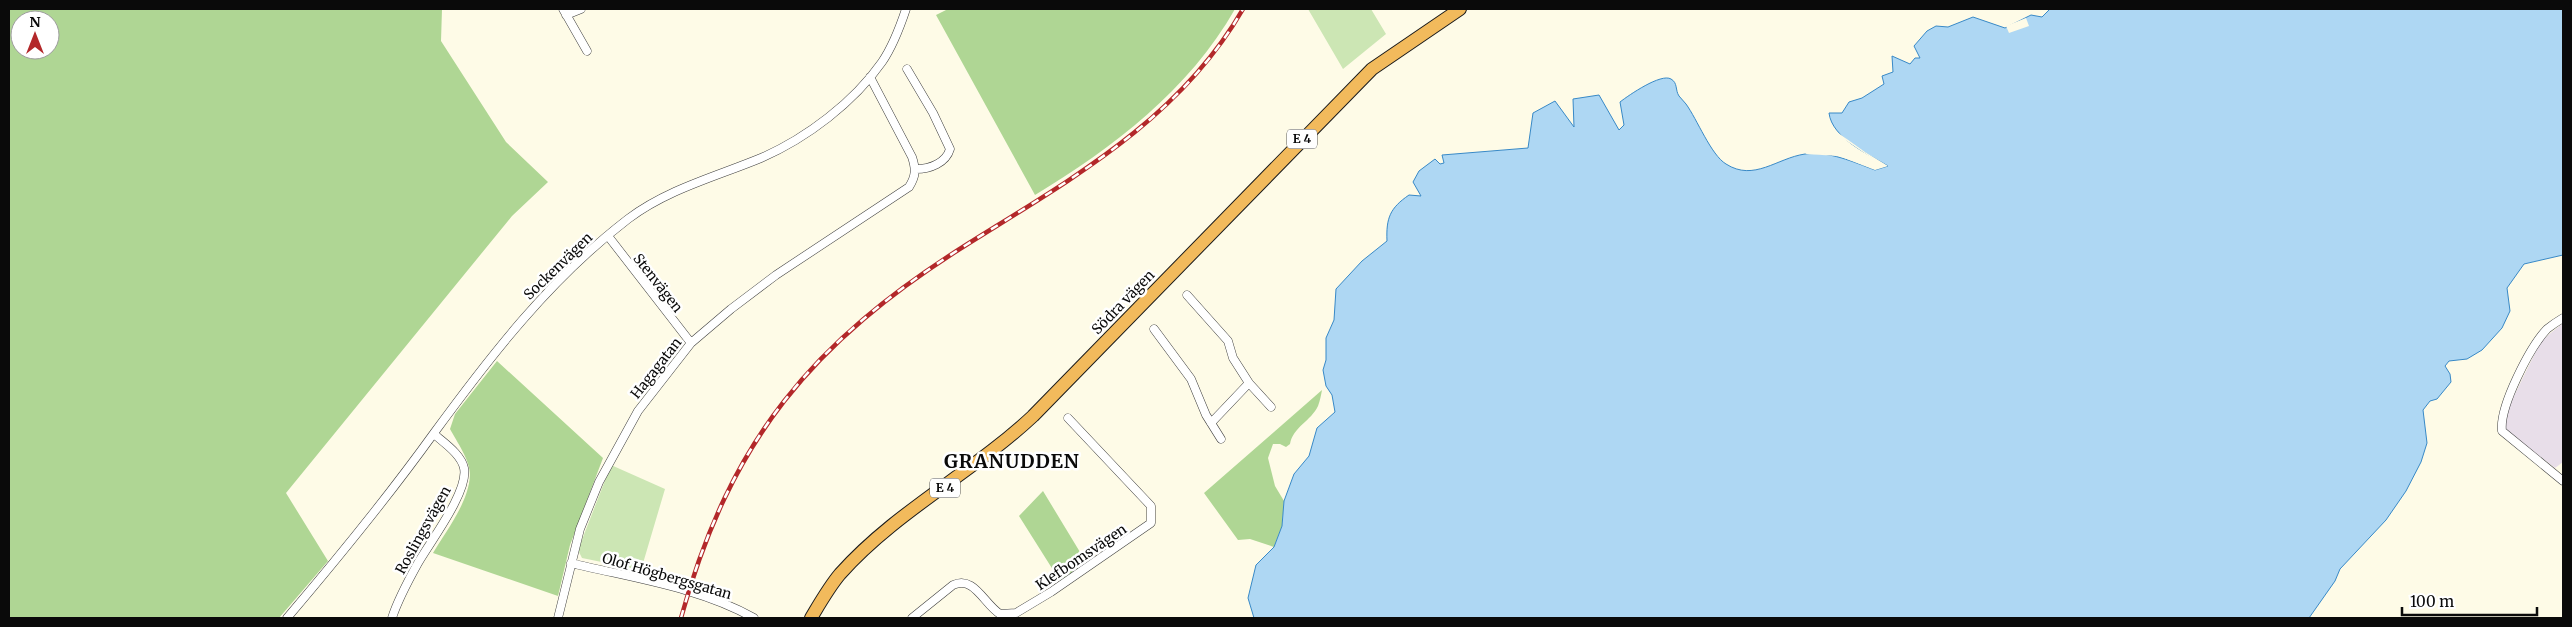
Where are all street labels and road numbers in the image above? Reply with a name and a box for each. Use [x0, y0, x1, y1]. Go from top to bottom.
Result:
road number: E 4 [1287, 130, 1317, 148]
street label: Sockenvägen [520, 229, 596, 303]
street label: Stenvägen [629, 250, 687, 316]
street label: Södra vägen [1088, 266, 1158, 338]
street label: Hagagatan [627, 334, 685, 402]
road number: E 4 [930, 478, 960, 498]
street label: Roslingsvägen [391, 483, 455, 577]
street label: Klefbomsvägen [1032, 520, 1130, 594]
street label: Olof Högbergsgatan [600, 549, 734, 603]

